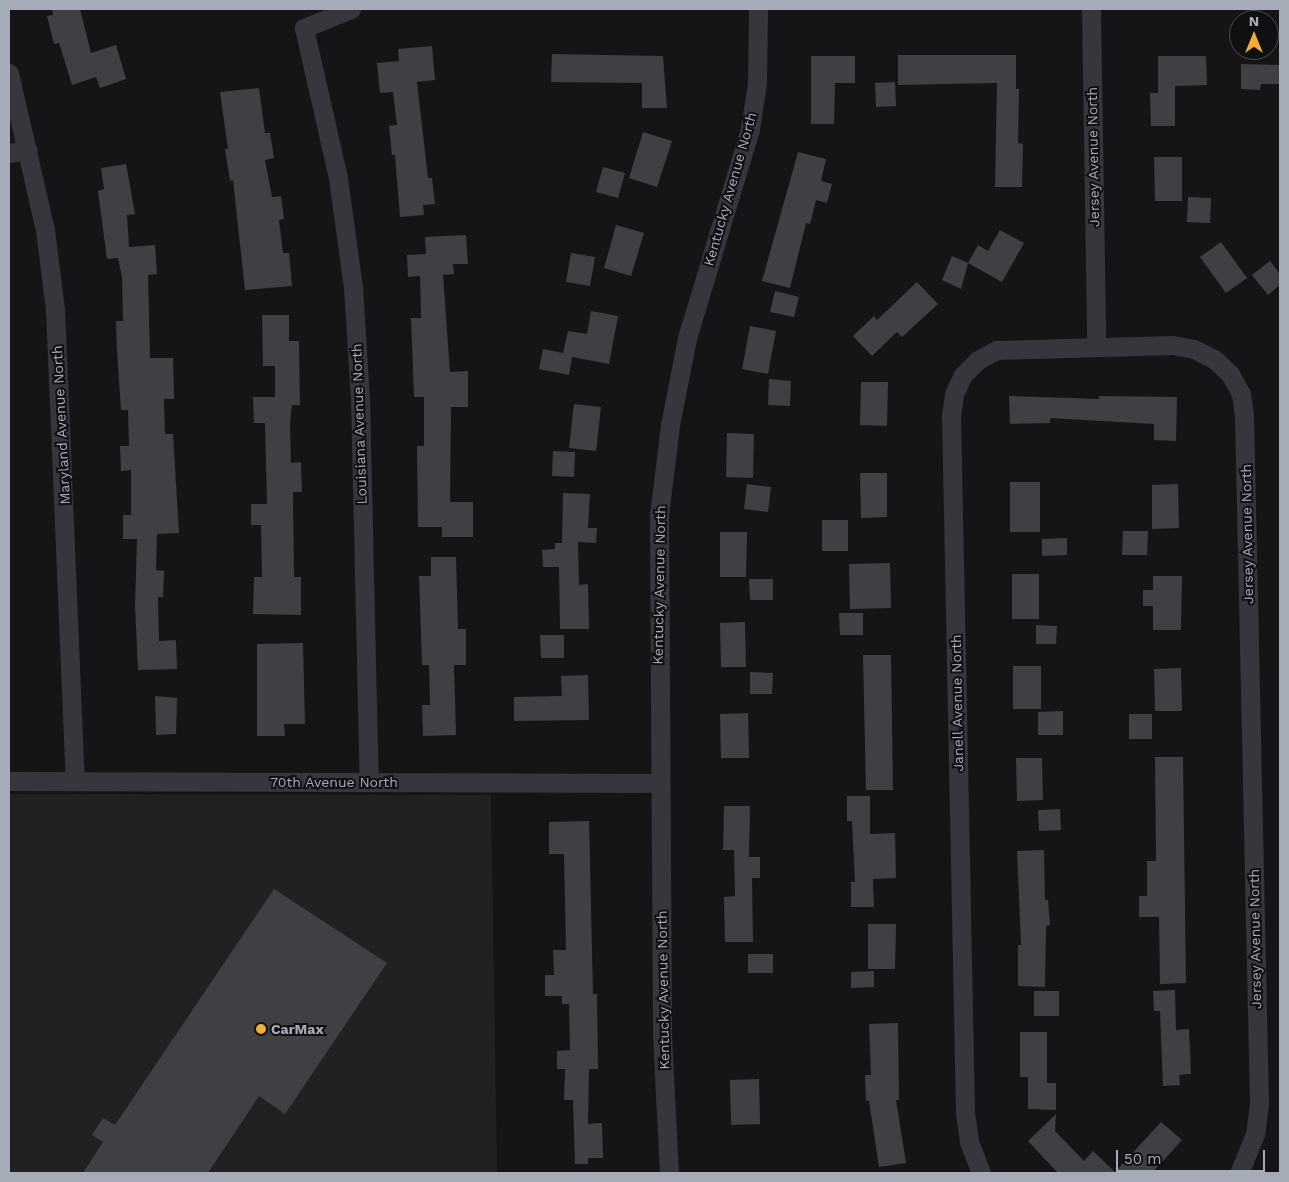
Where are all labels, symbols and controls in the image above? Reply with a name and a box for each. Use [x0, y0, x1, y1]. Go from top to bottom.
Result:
north arrow [1229, 10, 1279, 60]
text: N [1249, 13, 1259, 29]
street label: Jersey Avenue North [1083, 86, 1103, 228]
street label: Kentucky Avenue North [700, 110, 760, 268]
street label: Louisiana Avenue North [348, 343, 370, 505]
street label: Maryland Avenue North [48, 345, 74, 505]
street label: Jersey Avenue North [1237, 463, 1257, 605]
street label: Kentucky Avenue North [649, 505, 669, 665]
street label: Janell Avenue North [947, 634, 967, 772]
street label: 70th Avenue North [270, 774, 398, 790]
street label: Jersey Avenue North [1245, 868, 1265, 1010]
street label: Kentucky Avenue North [653, 910, 673, 1070]
place label: CarMax [271, 1021, 324, 1037]
marker: CarMax [255, 1023, 267, 1035]
scale bar [1119, 1140, 1268, 1172]
text: 50 m [1124, 1150, 1161, 1168]

